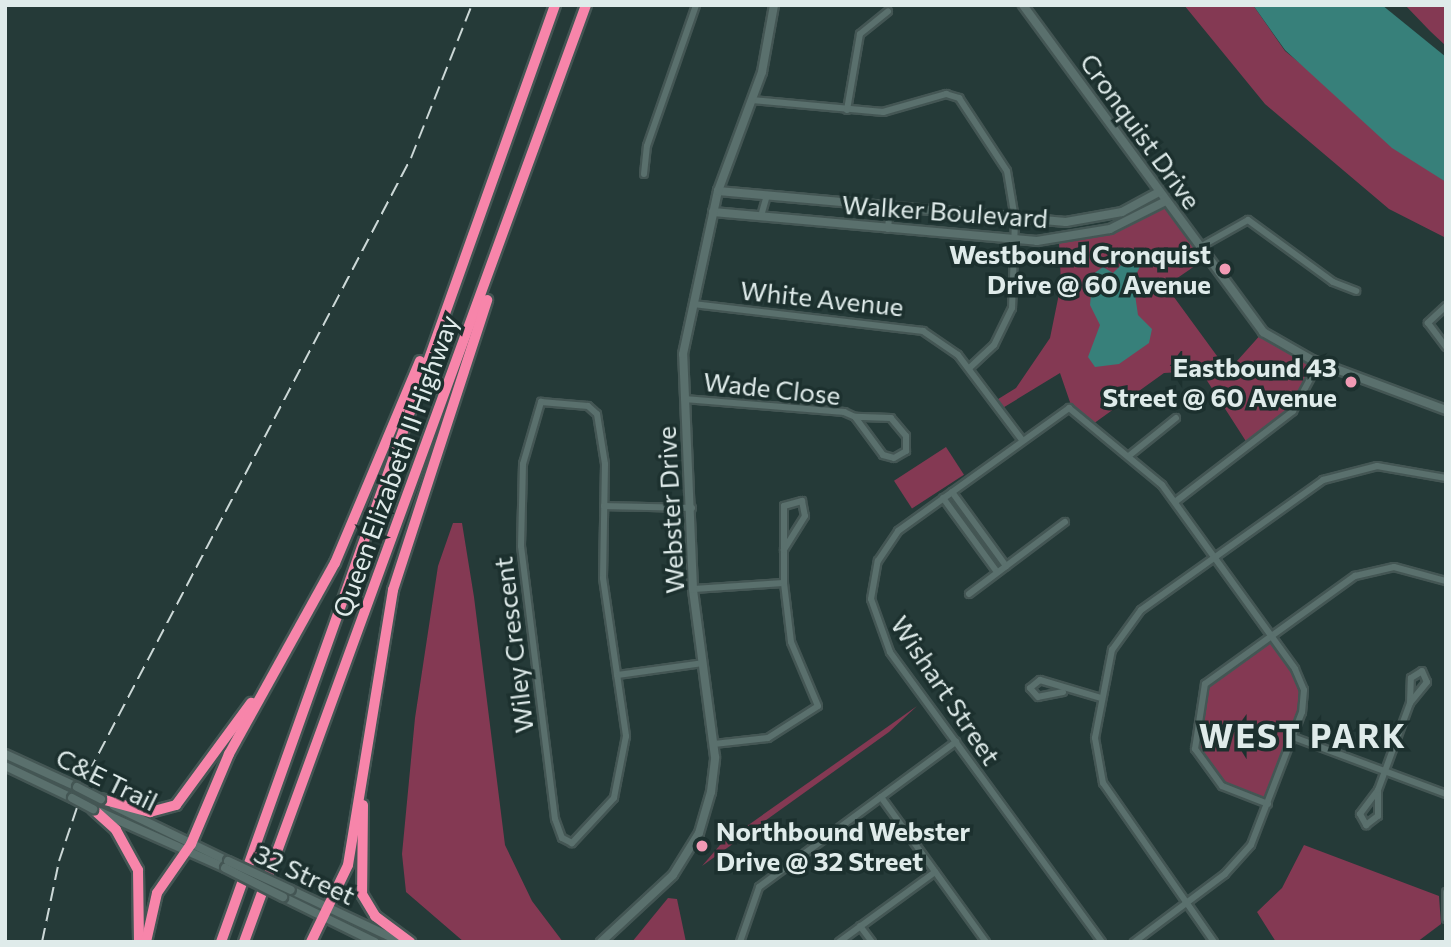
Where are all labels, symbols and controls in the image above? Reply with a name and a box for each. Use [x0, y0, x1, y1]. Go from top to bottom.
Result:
street label: Cronquist Drive [1074, 47, 1208, 215]
street label: Walker Boulevard [841, 188, 1049, 234]
place label: Westbound Cronquist Drive @ 60 Avenue [949, 238, 1211, 300]
marker: Westbound Cronquist Drive @ 60 Avenue [1217, 261, 1233, 277]
street label: White Avenue [739, 274, 905, 322]
street label: Queen Elizabeth II Highway [326, 311, 464, 621]
place label: Eastbound 43 Street @ 60 Avenue [1102, 351, 1337, 412]
street label: Wade Close [702, 365, 842, 411]
marker: Eastbound 43 Street @ 60 Avenue [1343, 374, 1359, 390]
street label: Webster Drive [650, 425, 690, 595]
street label: Wiley Crescent [487, 555, 539, 735]
street label: Wishart Street [885, 610, 1007, 770]
district label: WEST PARK [1200, 715, 1406, 755]
street label: C&E Trail [51, 741, 163, 817]
place label: Northbound Webster Drive @ 32 Street [716, 815, 970, 876]
street label: 32 Street [250, 837, 360, 911]
marker: Northbound Webster Drive @ 32 Street [694, 838, 710, 854]

